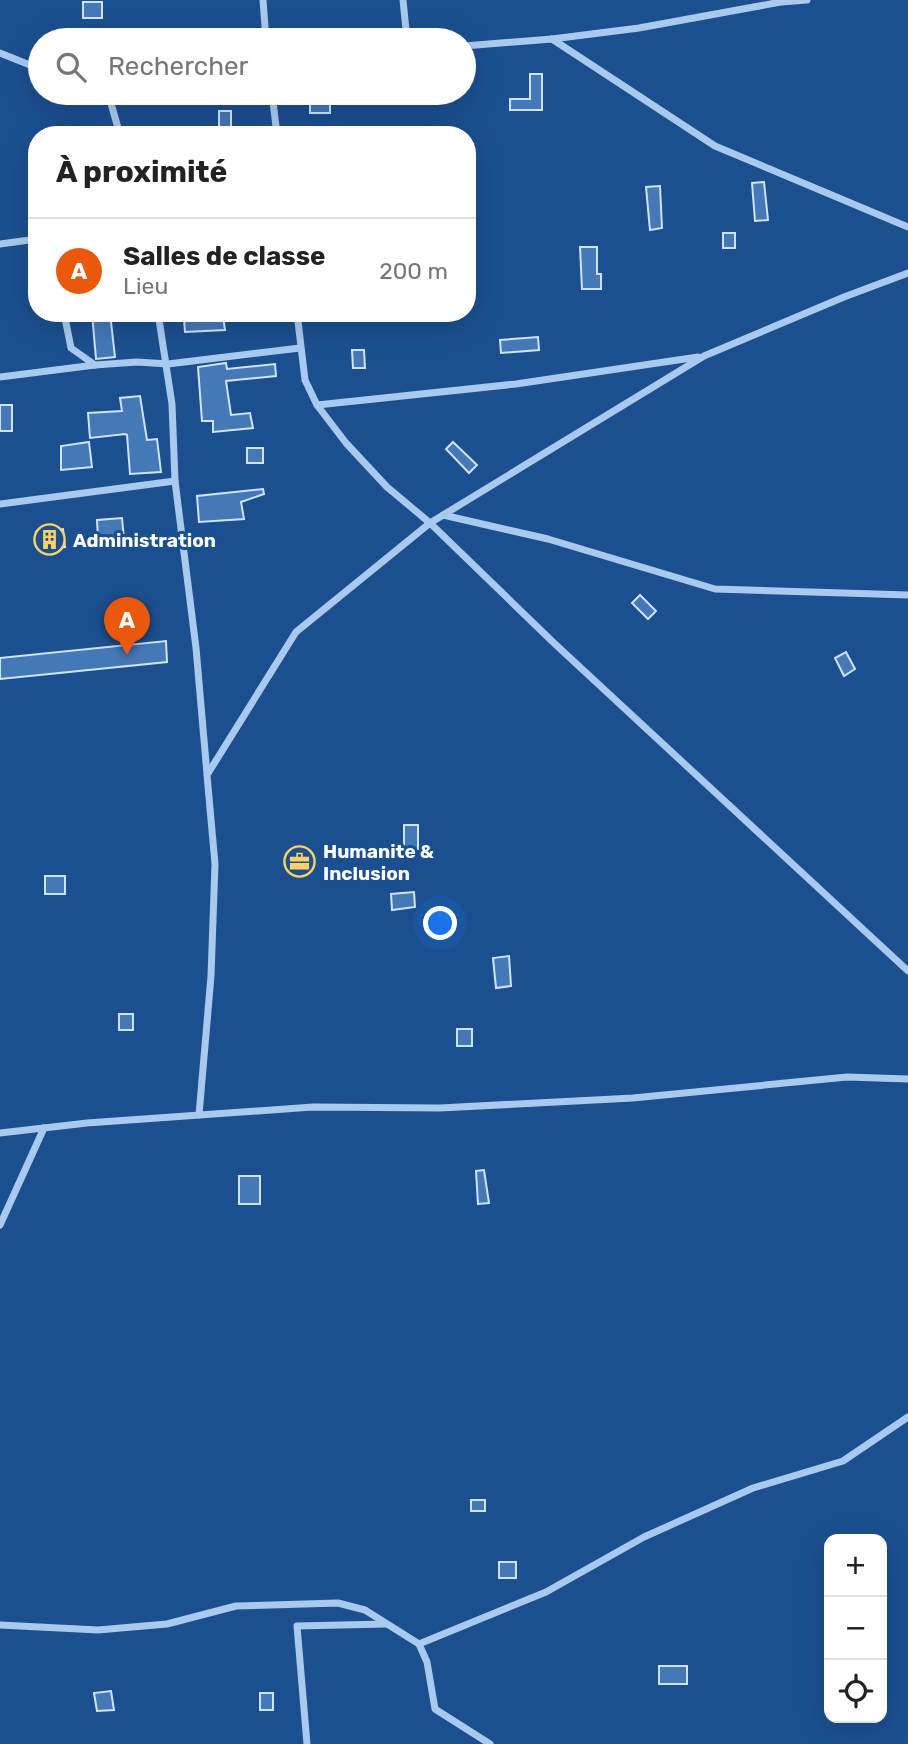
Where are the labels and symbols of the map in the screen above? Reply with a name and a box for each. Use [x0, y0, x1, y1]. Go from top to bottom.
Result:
building icon: Administration [33, 523, 67, 557]
place label: Administration [73, 529, 216, 552]
pin: A [104, 597, 150, 655]
place label: Humanite & Inclusion [323, 840, 434, 885]
office icon: Humanite & Inclusion [283, 845, 317, 879]
your location [423, 906, 457, 940]

